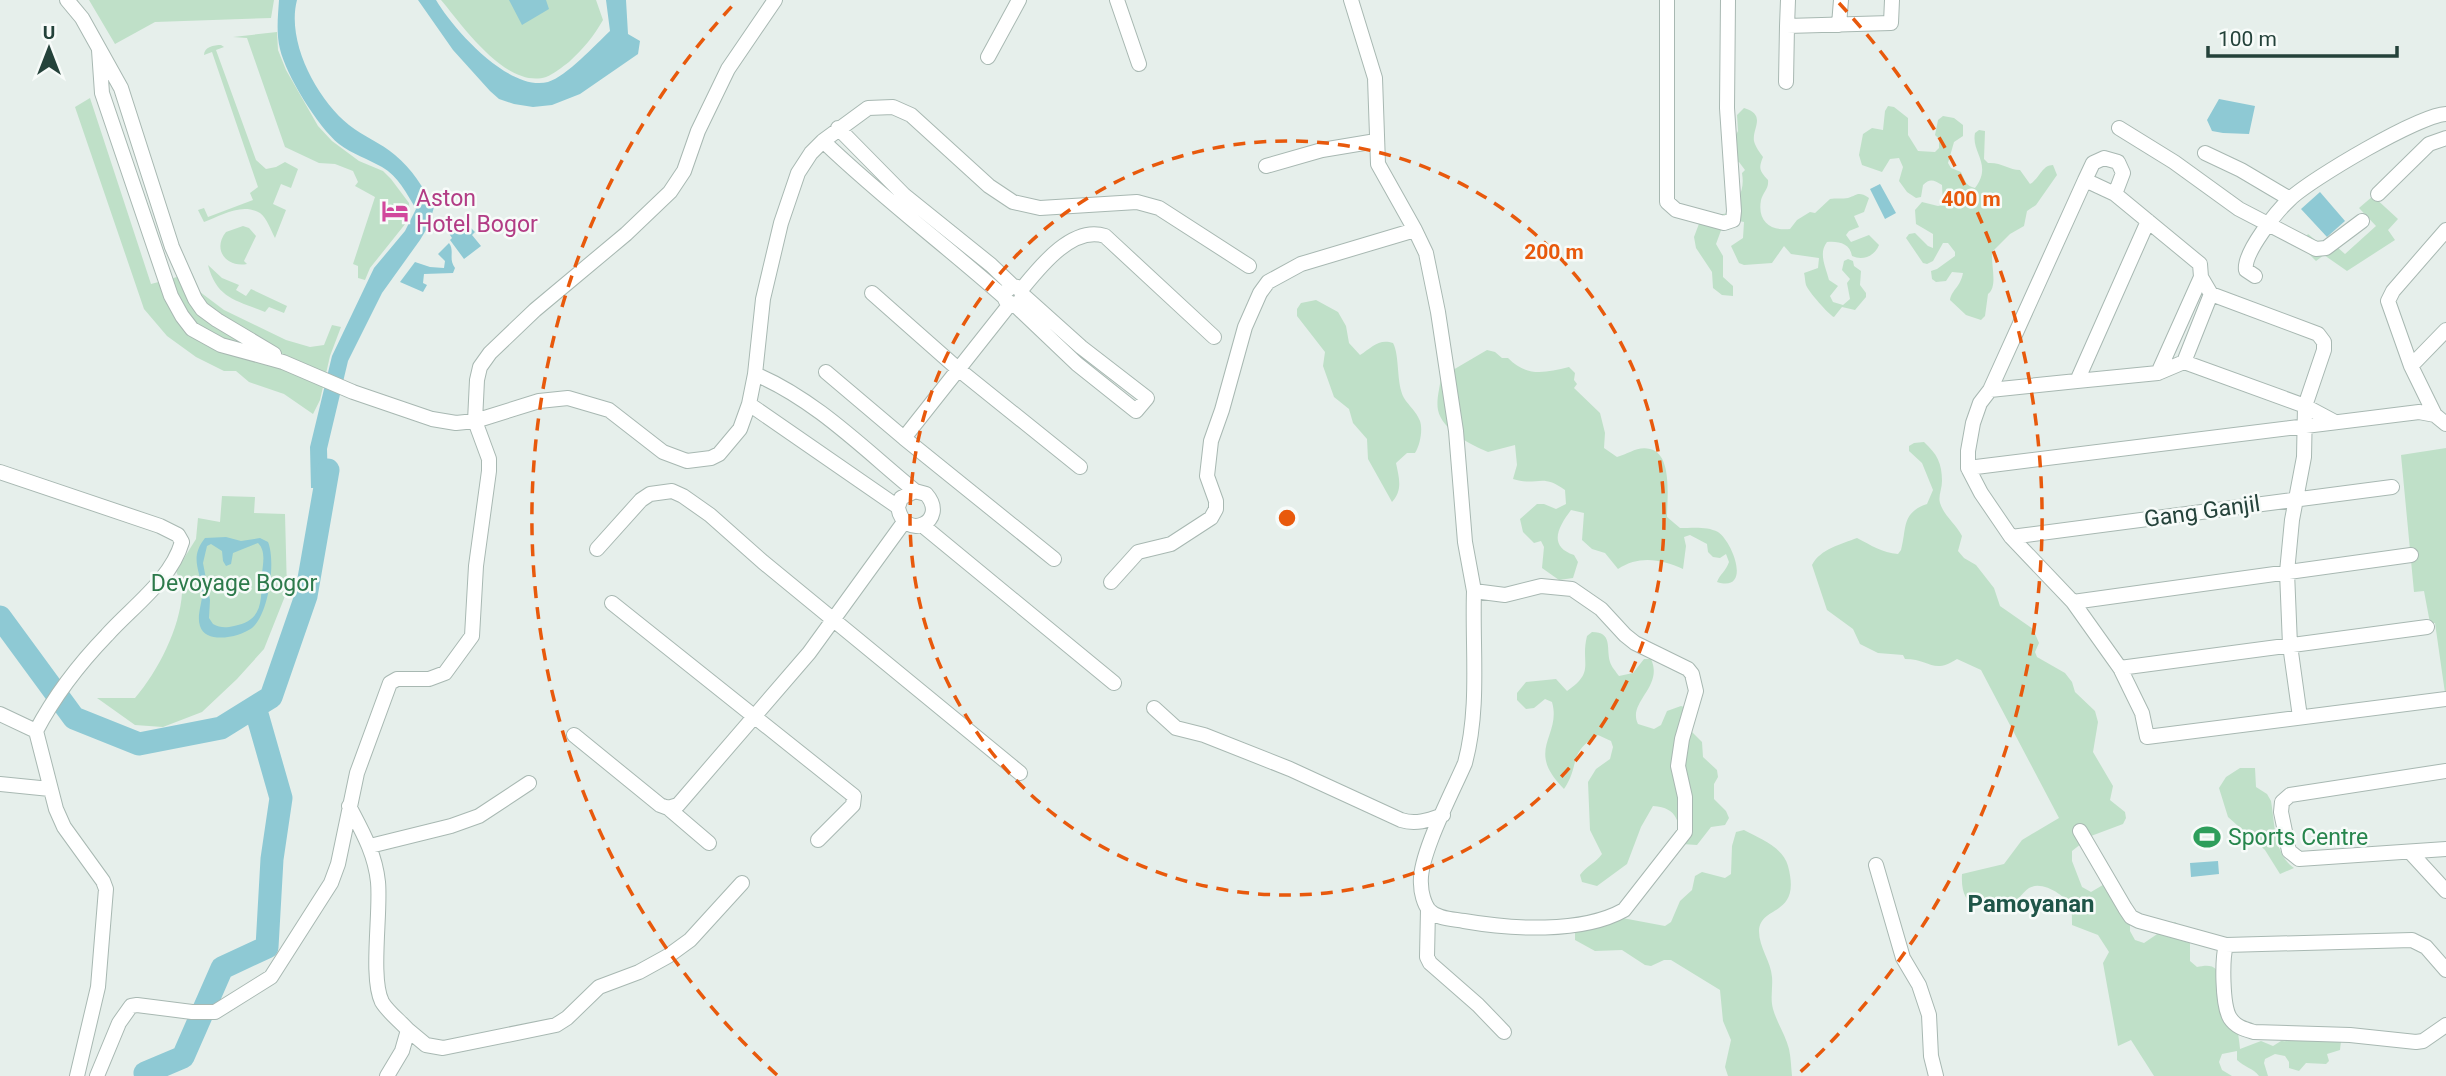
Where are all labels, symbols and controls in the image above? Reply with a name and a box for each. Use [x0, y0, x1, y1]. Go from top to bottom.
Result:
north arrow [14, 14, 84, 84]
scale bar [2208, 14, 2397, 58]
text: U [43, 21, 55, 44]
text: 100 m [2218, 27, 2277, 51]
place label: Aston Hotel Bogor [416, 185, 538, 238]
text: 400 m [1941, 187, 2001, 211]
hotel icon: Aston Hotel Bogor [380, 196, 410, 226]
text: 200 m [1524, 240, 1584, 264]
street label: Gang Ganjil [2142, 490, 2262, 533]
centre of rings [1275, 506, 1299, 530]
park label: Devoyage Bogor [151, 570, 317, 597]
sports icon: Sports Centre [2192, 822, 2222, 852]
place label: Sports Centre [2228, 824, 2368, 851]
district label: Pamoyanan [1968, 890, 2094, 918]

